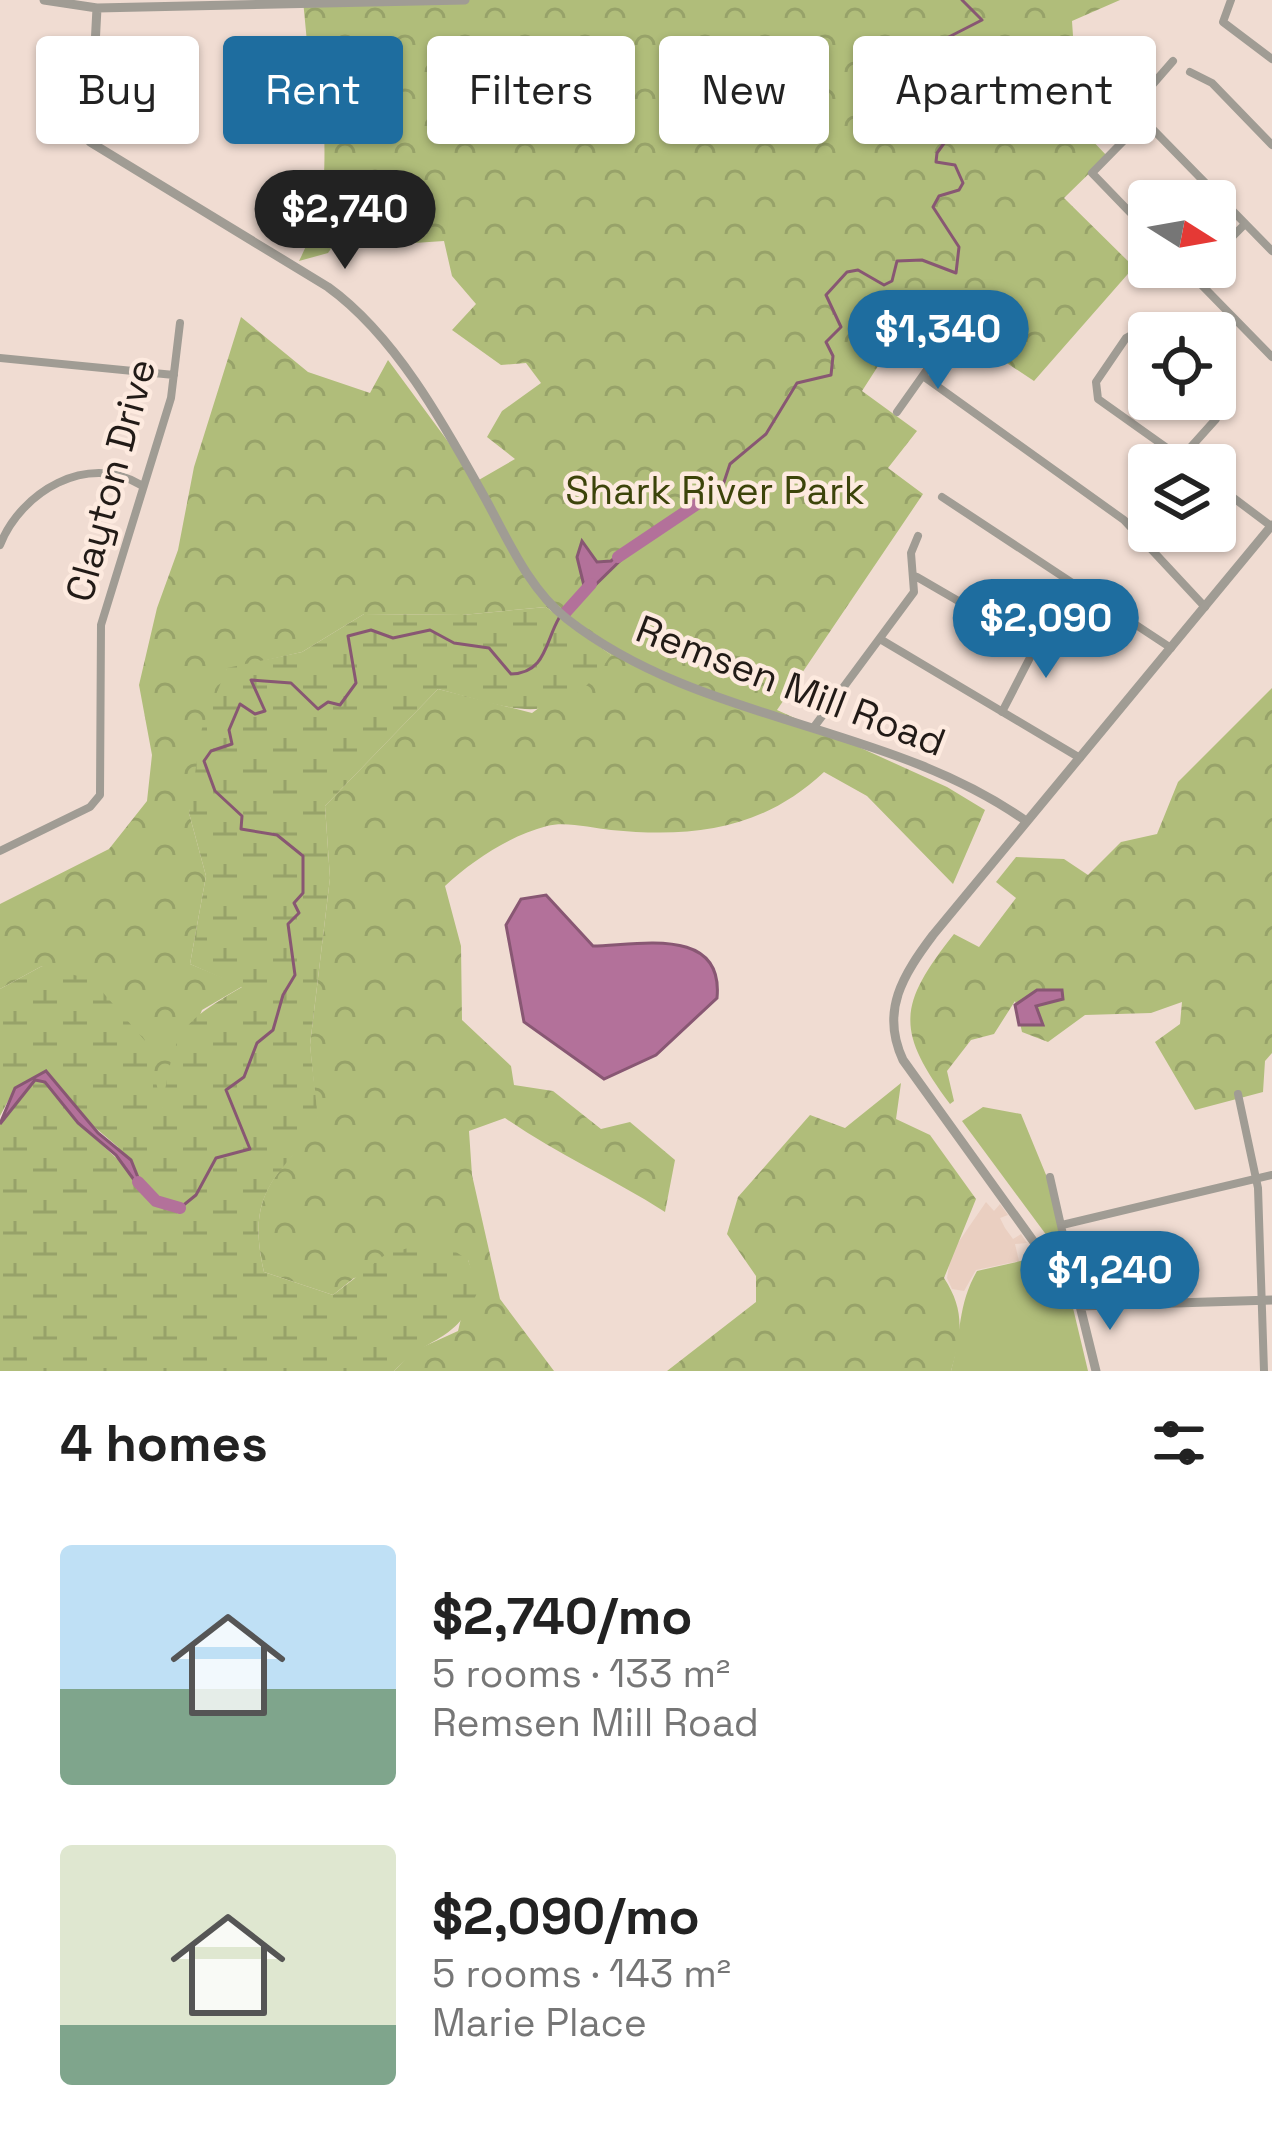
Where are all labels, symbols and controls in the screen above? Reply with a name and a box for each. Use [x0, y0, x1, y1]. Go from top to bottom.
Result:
chip: Buy [36, 36, 199, 144]
chip: Rent [223, 36, 403, 144]
chip: Filters [427, 36, 635, 144]
chip: New [659, 36, 829, 144]
chip: Apartment [853, 36, 1156, 144]
pin: $2,740 [247, 170, 443, 272]
north arrow [1128, 180, 1236, 288]
map controls [1128, 180, 1236, 552]
text: $2,740 [282, 184, 408, 233]
pin: $1,340 [840, 290, 1036, 392]
text: $1,340 [875, 304, 1001, 353]
button: locate [1128, 312, 1236, 420]
street label: Clayton Drive [55, 353, 166, 607]
button: layers [1128, 444, 1236, 552]
park label: Shark River Park [565, 466, 865, 515]
pin: $2,090 [948, 579, 1144, 681]
text: $2,090 [980, 593, 1112, 642]
street label: Remsen Mill Road [629, 604, 952, 767]
pin: $1,240 [1012, 1231, 1208, 1333]
text: $1,240 [1047, 1245, 1173, 1294]
icon: filters [1146, 1410, 1212, 1476]
text: 4 homes [60, 1411, 268, 1476]
text: $2,740/mo [432, 1584, 692, 1649]
icon: home [156, 1593, 300, 1737]
text: 5 rooms · 133 m² [432, 1649, 730, 1698]
text: Remsen Mill Road [432, 1698, 759, 1747]
text: $2,090/mo [432, 1884, 700, 1949]
icon: home [156, 1893, 300, 2037]
text: 5 rooms · 143 m² [432, 1949, 731, 1998]
text: Marie Place [432, 1998, 647, 2047]

